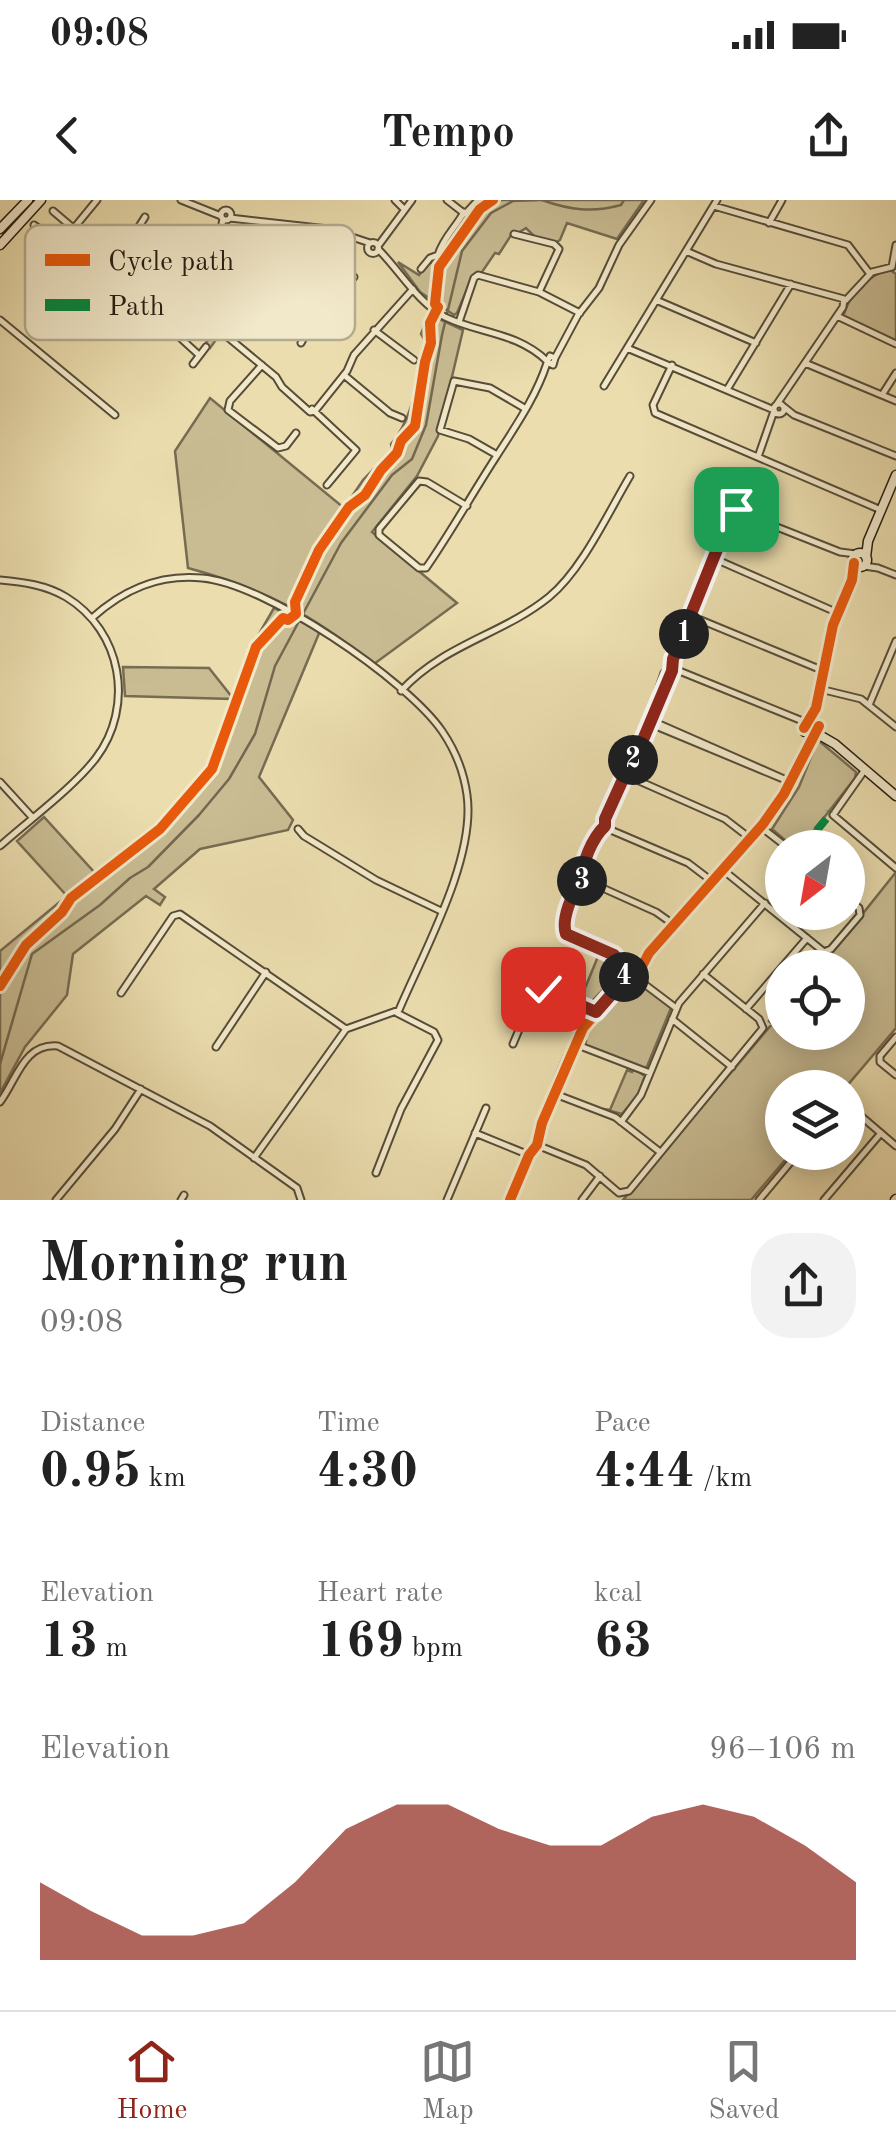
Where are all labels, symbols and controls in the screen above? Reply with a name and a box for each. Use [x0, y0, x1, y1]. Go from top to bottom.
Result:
text: 09:08 [50, 16, 149, 54]
icon: back [40, 108, 95, 163]
icon: share [801, 108, 856, 163]
text: Tempo [381, 112, 515, 157]
legend [25, 225, 355, 340]
text: Cycle path [108, 249, 234, 277]
text: Path [108, 294, 165, 322]
pin [694, 467, 779, 552]
icon: arrive [709, 482, 764, 537]
pin: 1 [659, 609, 709, 659]
text: 1 [676, 620, 692, 648]
pin: 2 [608, 735, 658, 785]
text: 2 [625, 746, 641, 774]
north arrow [765, 830, 865, 930]
map controls [765, 830, 865, 1170]
pin: 3 [557, 856, 607, 906]
text: 3 [574, 867, 590, 895]
pin [501, 947, 586, 1032]
button: locate [765, 950, 865, 1050]
pin: 4 [599, 952, 649, 1002]
icon: check [516, 962, 571, 1017]
text: 4 [616, 963, 632, 991]
button: layers [765, 1070, 865, 1170]
button: share [751, 1233, 856, 1338]
text: Morning run [40, 1238, 349, 1293]
text: 09:08 [40, 1307, 123, 1339]
text: Distance [40, 1410, 145, 1438]
text: Time [317, 1410, 380, 1438]
text: Pace [594, 1410, 651, 1438]
text: 0.95 [40, 1448, 141, 1498]
text: 4:30 [317, 1448, 418, 1498]
text: 4:44 [594, 1448, 695, 1498]
text: km [141, 1465, 186, 1493]
text: /km [695, 1465, 752, 1493]
text: Elevation [40, 1580, 154, 1608]
text: Heart rate [317, 1580, 443, 1608]
text: kcal [594, 1580, 642, 1608]
text: 13 [40, 1618, 98, 1668]
text: 169 [317, 1618, 404, 1668]
text: 63 [594, 1618, 652, 1668]
text: m [98, 1635, 128, 1663]
text: bpm [404, 1635, 463, 1663]
text: Elevation [40, 1734, 170, 1766]
text: 96–106 m [709, 1734, 856, 1766]
tab: Home [116, 2034, 188, 2129]
tab: Map [420, 2034, 475, 2129]
tab: Saved [708, 2034, 780, 2129]

